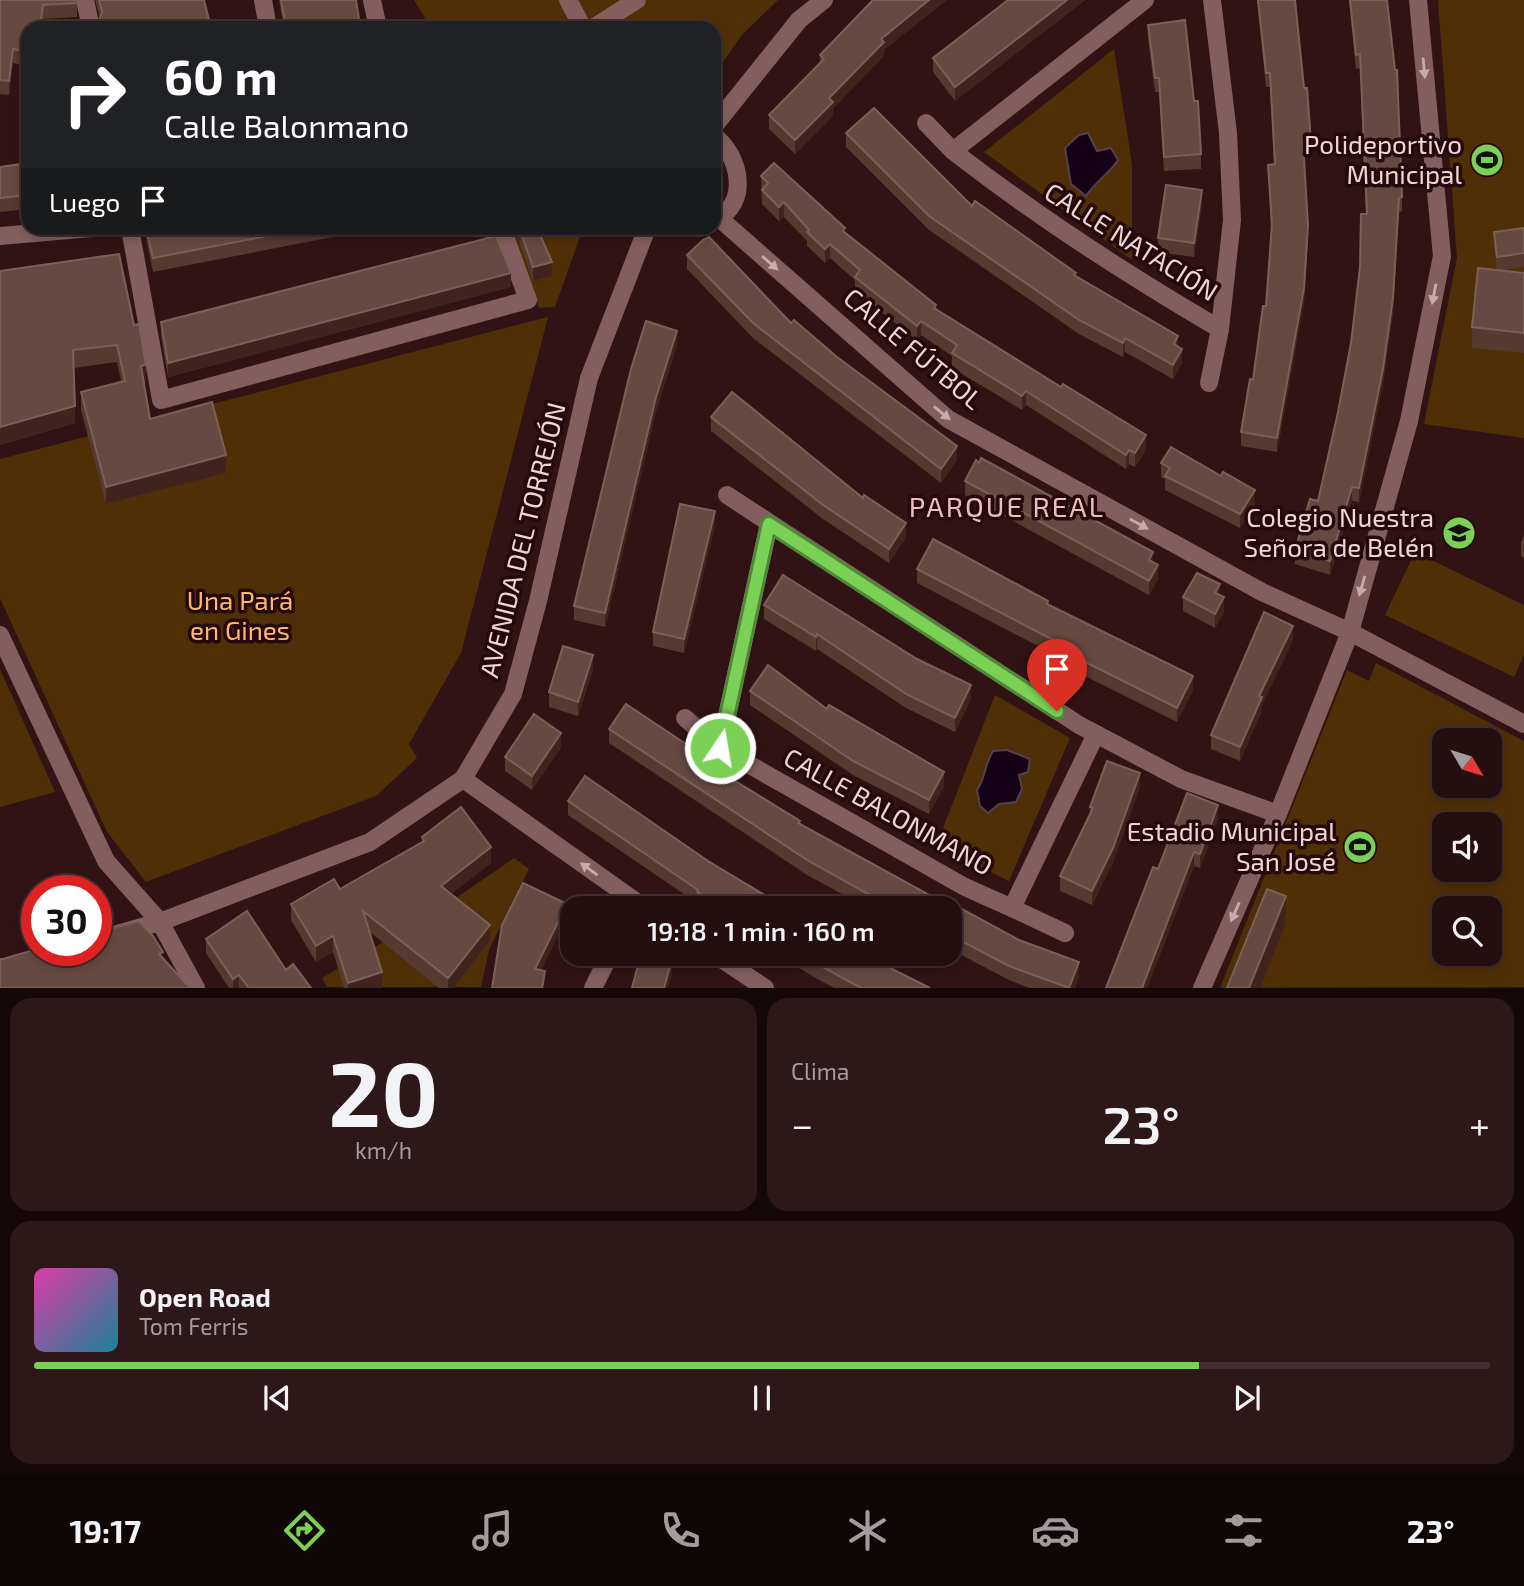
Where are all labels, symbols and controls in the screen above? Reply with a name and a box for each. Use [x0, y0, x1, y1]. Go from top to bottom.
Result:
text: 60 m [164, 46, 278, 105]
icon: right [49, 49, 140, 140]
one-way arrow [1419, 57, 1430, 79]
text: Calle Balonmano [164, 106, 409, 144]
place label: Polideportivo Municipal [1304, 128, 1462, 189]
sports icon: Polideportivo Municipal [1468, 141, 1506, 179]
street label: CALLE NATACIÓN [1040, 175, 1224, 306]
icon: arrive [134, 182, 172, 220]
text: Luego [49, 186, 120, 217]
one-way arrow [762, 255, 779, 270]
street label: CALLE FÚTBOL [838, 281, 990, 415]
one-way arrow [1429, 283, 1440, 305]
street label: AVENIDA DEL TORREJÓN [472, 399, 571, 680]
one-way arrow [932, 405, 950, 420]
district label: PARQUE REAL [909, 489, 1105, 523]
place label: Colegio Nuestra Señora de Belén [1244, 501, 1434, 562]
school or university icon: Colegio Nuestra Señora de Belén [1440, 514, 1478, 552]
one-way arrow [1130, 518, 1149, 530]
one-way arrow [1356, 575, 1367, 597]
park label: Una Pará en Gines [187, 584, 293, 645]
pin [1027, 639, 1087, 711]
icon: arrive [1038, 650, 1076, 688]
position arrow [683, 711, 757, 785]
north arrow [1432, 728, 1502, 798]
map controls [1432, 728, 1502, 966]
street label: CALLE BALONMANO [779, 740, 998, 881]
button: sound [1432, 812, 1502, 882]
place label: Estadio Municipal San José [1127, 815, 1336, 876]
sports icon: Estadio Municipal San José [1341, 828, 1379, 866]
one-way arrow [580, 862, 598, 876]
speed limit sign: 30 [21, 875, 112, 966]
button: search [1432, 896, 1502, 966]
one-way arrow [1229, 901, 1240, 922]
text: 19:18 · 1 min · 160 m [647, 915, 875, 946]
text: 20 [328, 1036, 439, 1145]
text: Clima [791, 1057, 849, 1085]
text: 23° [1102, 1092, 1180, 1154]
text: − [791, 1101, 813, 1147]
text: + [1469, 1101, 1490, 1147]
text: km/h [355, 1136, 412, 1164]
text: Open Road [139, 1281, 271, 1312]
text: Tom Ferris [139, 1312, 248, 1340]
icon: previous [258, 1379, 296, 1417]
icon: pause [743, 1379, 781, 1417]
icon: next [1228, 1379, 1266, 1417]
icon: directions [280, 1506, 329, 1555]
icon: music [468, 1506, 517, 1555]
icon: phone [656, 1506, 705, 1555]
icon: climate [843, 1506, 892, 1555]
icon: car [1031, 1506, 1080, 1555]
icon: filters [1219, 1506, 1268, 1555]
text: 19:17 [69, 1511, 141, 1549]
text: 23° [1407, 1511, 1455, 1549]

